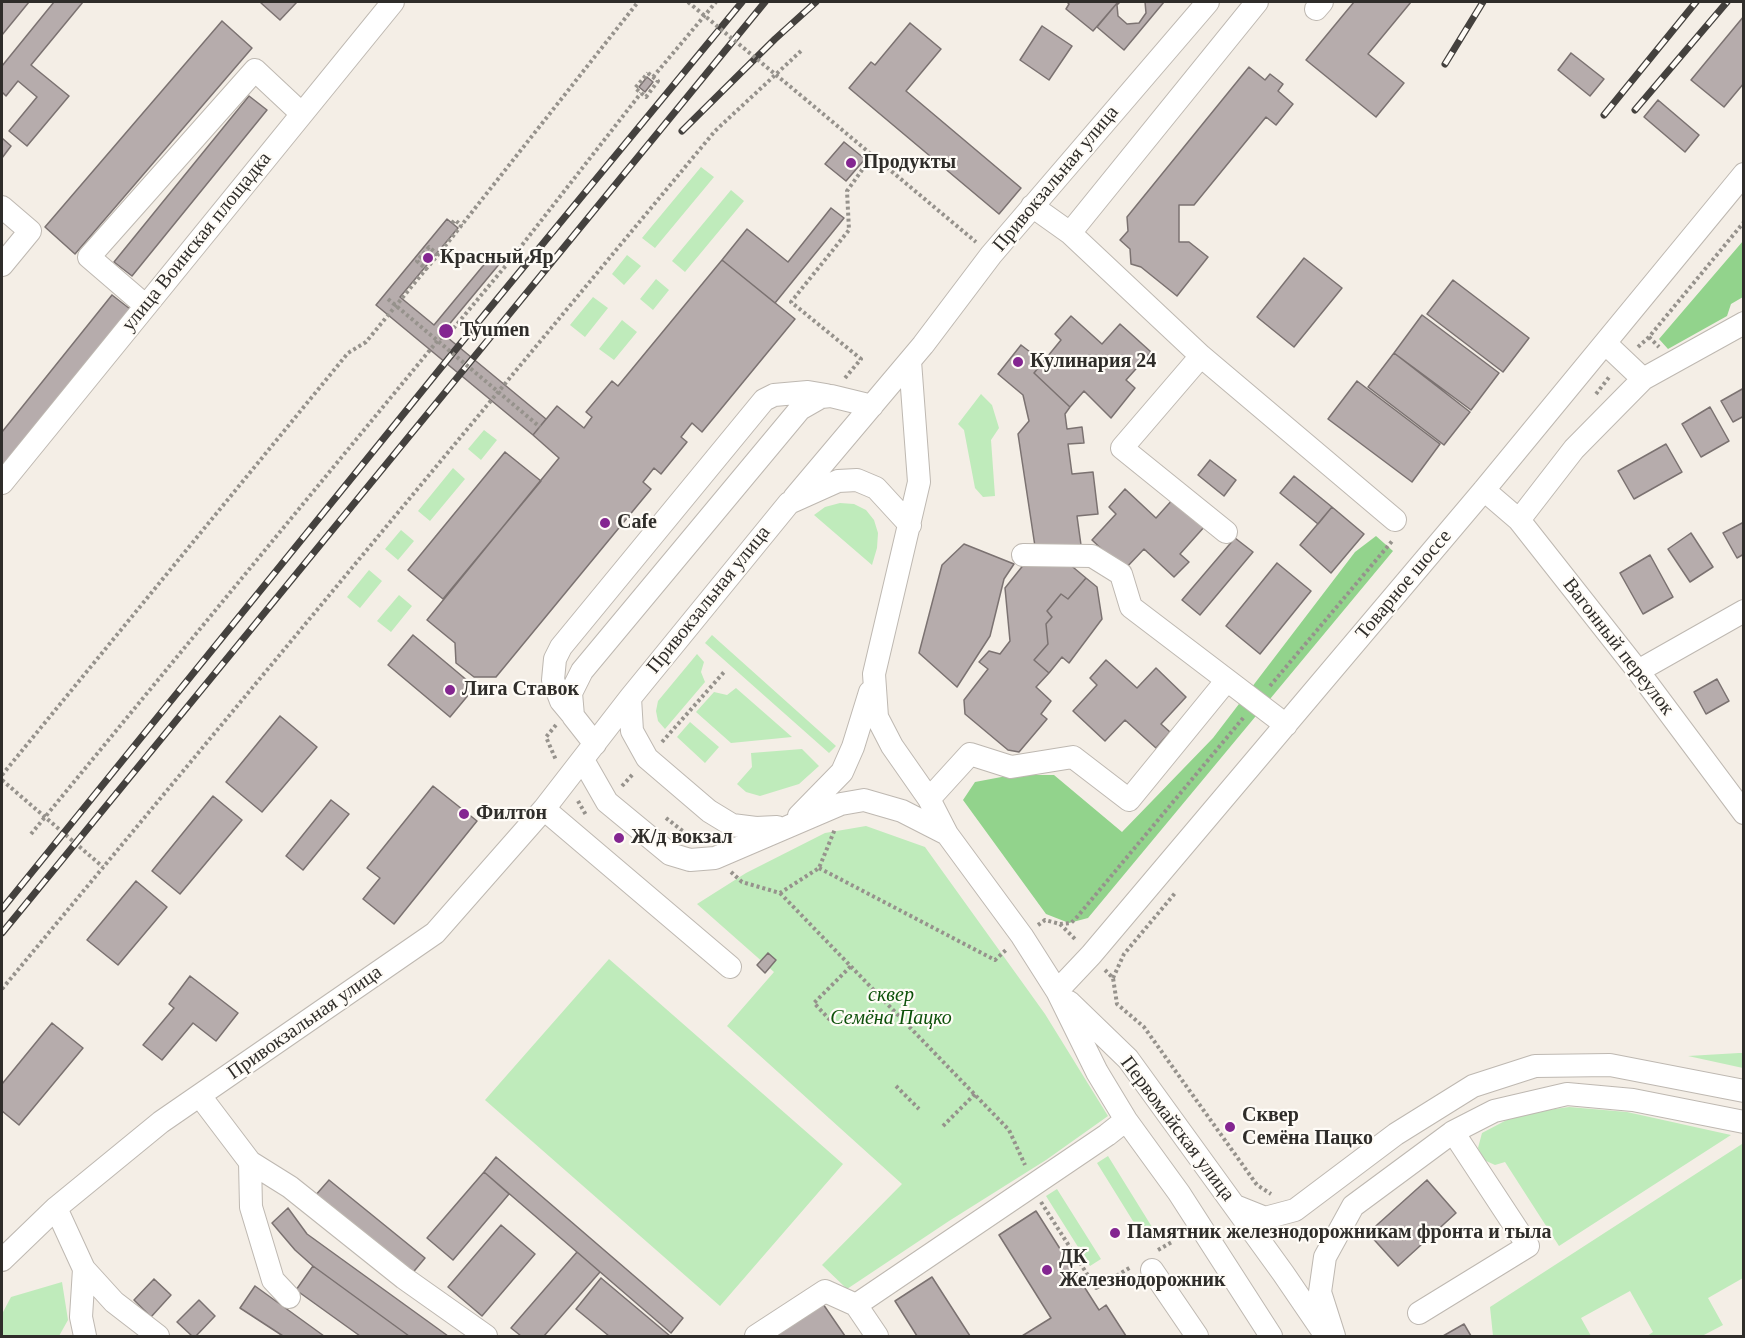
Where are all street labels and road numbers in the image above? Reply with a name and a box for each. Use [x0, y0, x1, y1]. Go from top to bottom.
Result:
street label: Привокзальная улица [988, 101, 1124, 257]
street label: улица Воинская площадка [117, 147, 277, 337]
street label: Привокзальная улица [642, 521, 776, 679]
street label: Товарное шоссе [1351, 525, 1457, 645]
street label: Вагонный переулок [1557, 574, 1679, 720]
street label: Привокзальная улица [223, 961, 387, 1085]
street label: Первомайская улица [1115, 1052, 1239, 1206]

